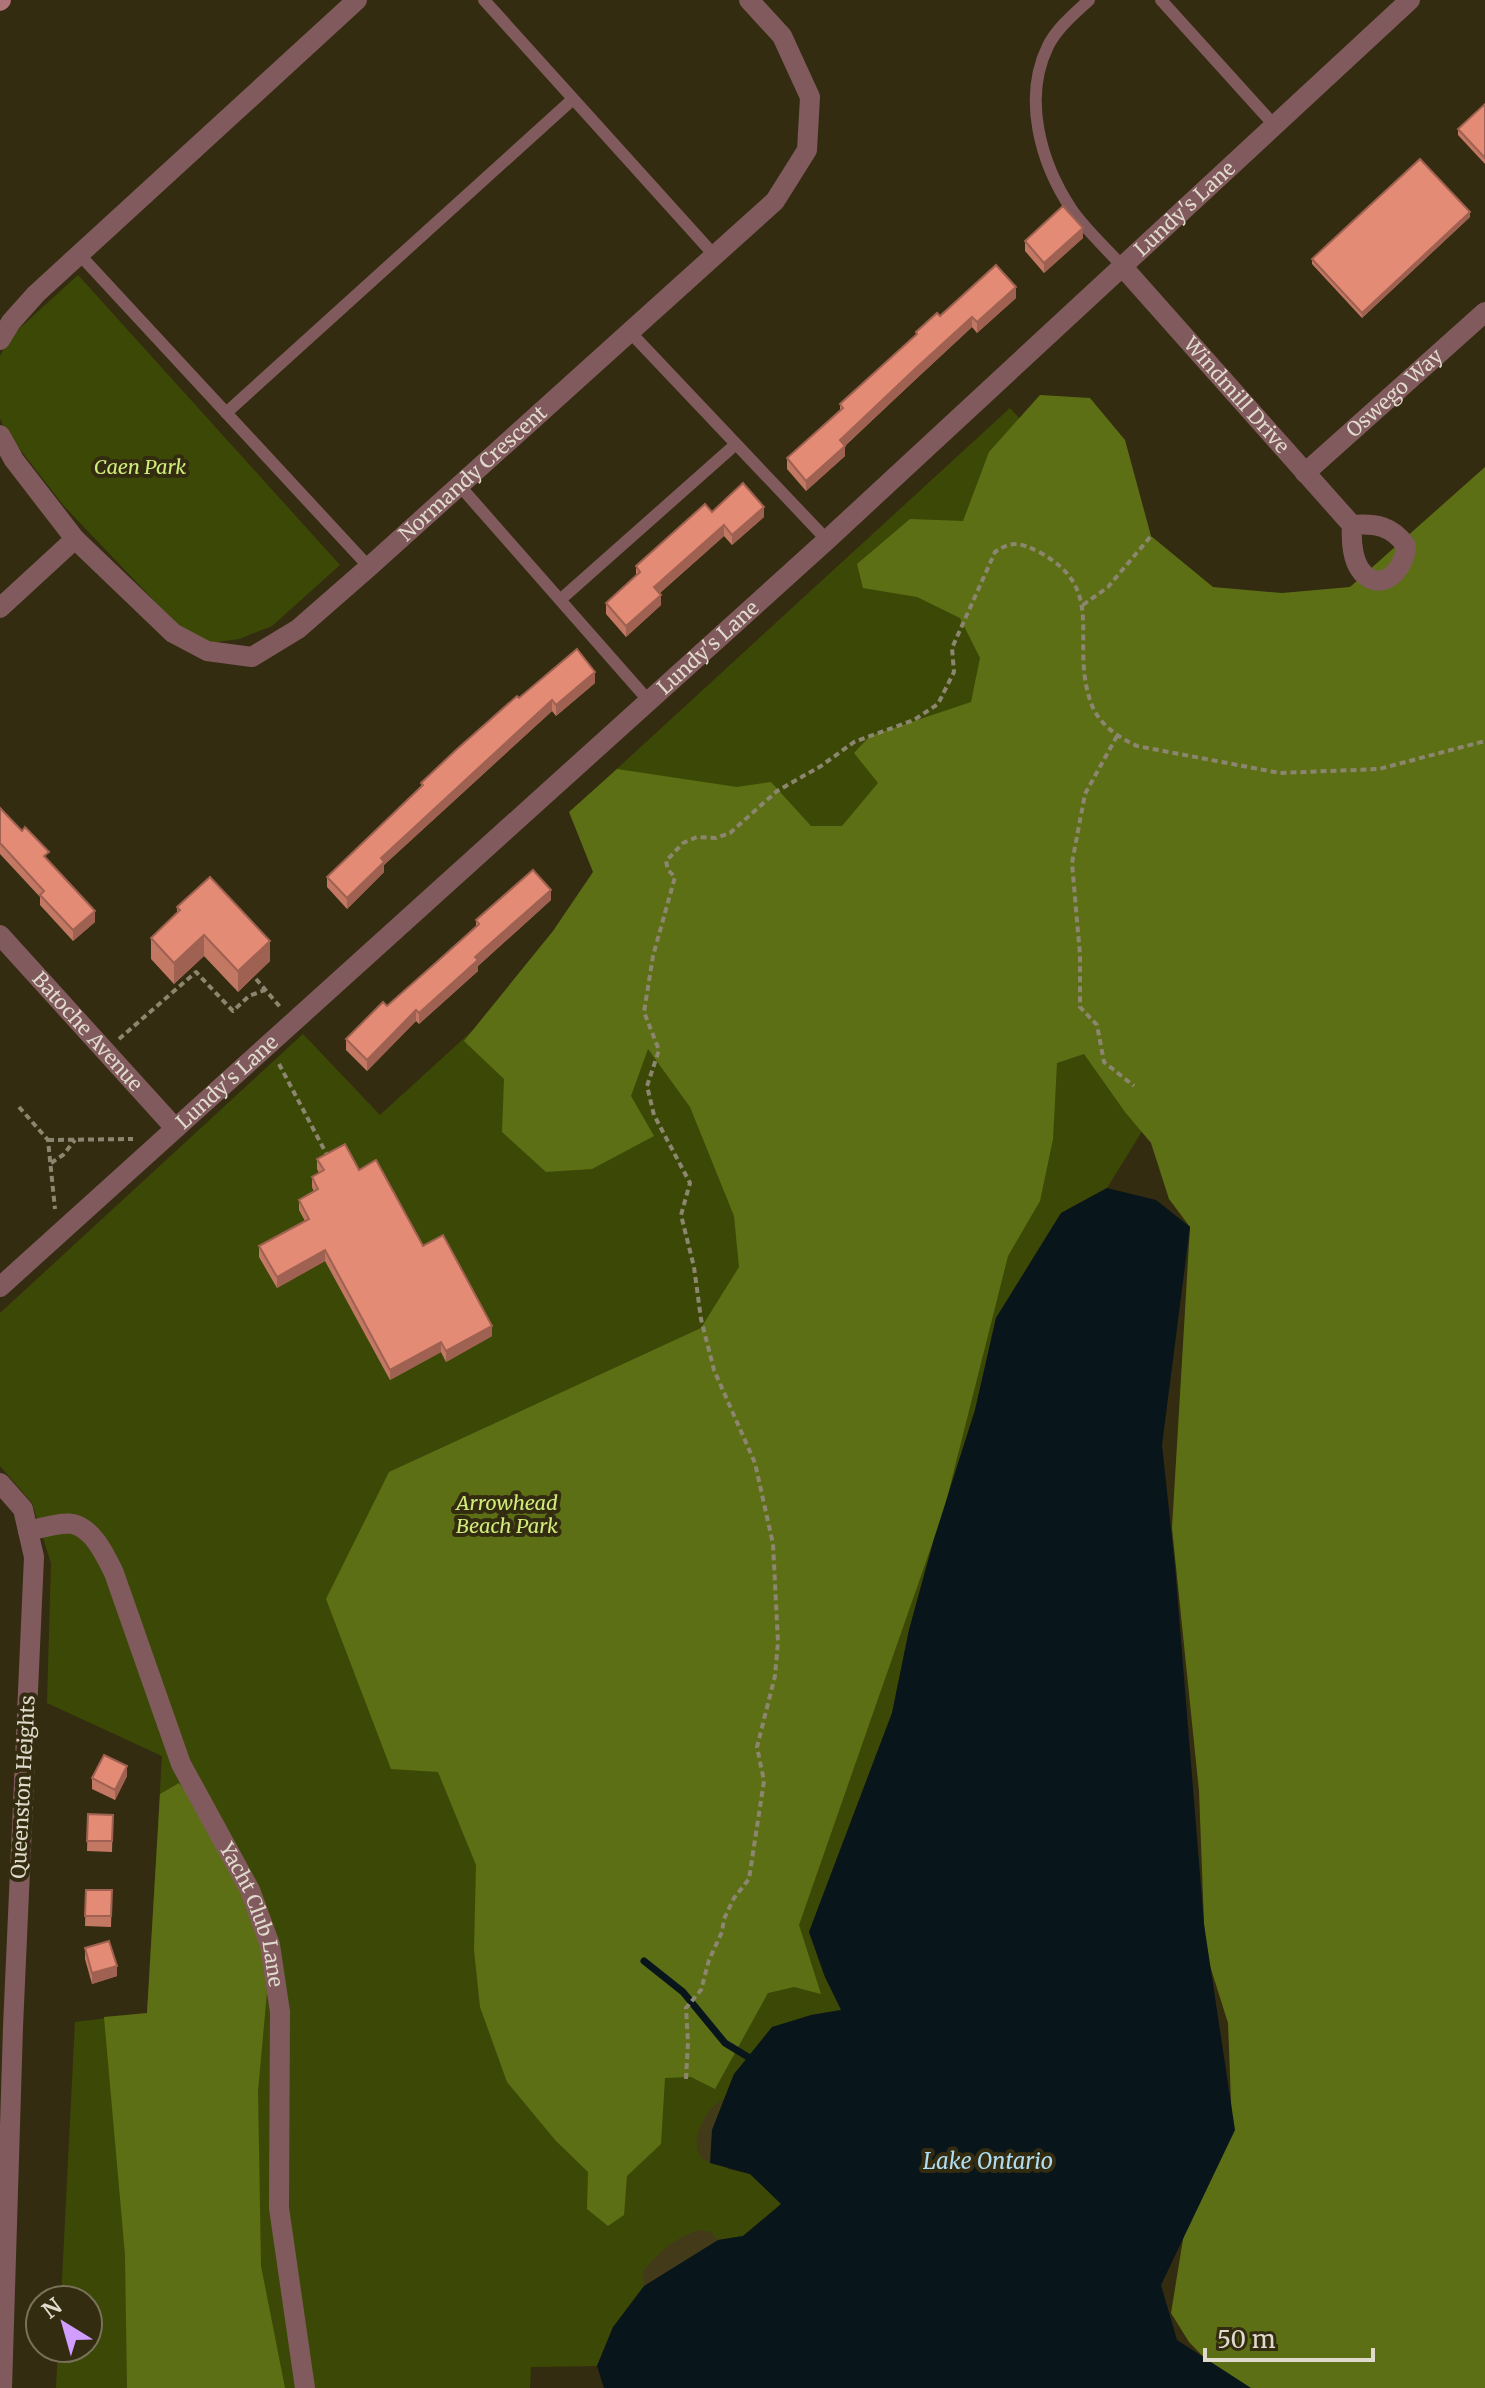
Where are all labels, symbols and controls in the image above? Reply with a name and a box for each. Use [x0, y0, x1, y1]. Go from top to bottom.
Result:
street label: Lundy's Lane [1129, 155, 1240, 261]
street label: Windmill Drive [1178, 331, 1295, 458]
street label: Oswego Way [1341, 343, 1448, 442]
street label: Normandy Crescent [393, 400, 552, 546]
park label: Caen Park [94, 454, 186, 479]
street label: Lundy's Lane [652, 595, 764, 699]
street label: Batoche Avenue [27, 966, 148, 1096]
street label: Lundy's Lane [171, 1029, 283, 1134]
park label: Arrowhead Beach Park [454, 1490, 558, 1538]
street label: Queenston Heights [5, 1695, 40, 1879]
street label: Yacht Club Lane [214, 1837, 289, 1989]
water label: Lake Ontario [923, 2147, 1053, 2175]
north arrow [24, 2284, 104, 2364]
text: N [37, 2291, 68, 2324]
scale bar [1205, 2312, 1373, 2362]
text: 50 m [1217, 2324, 1276, 2355]

